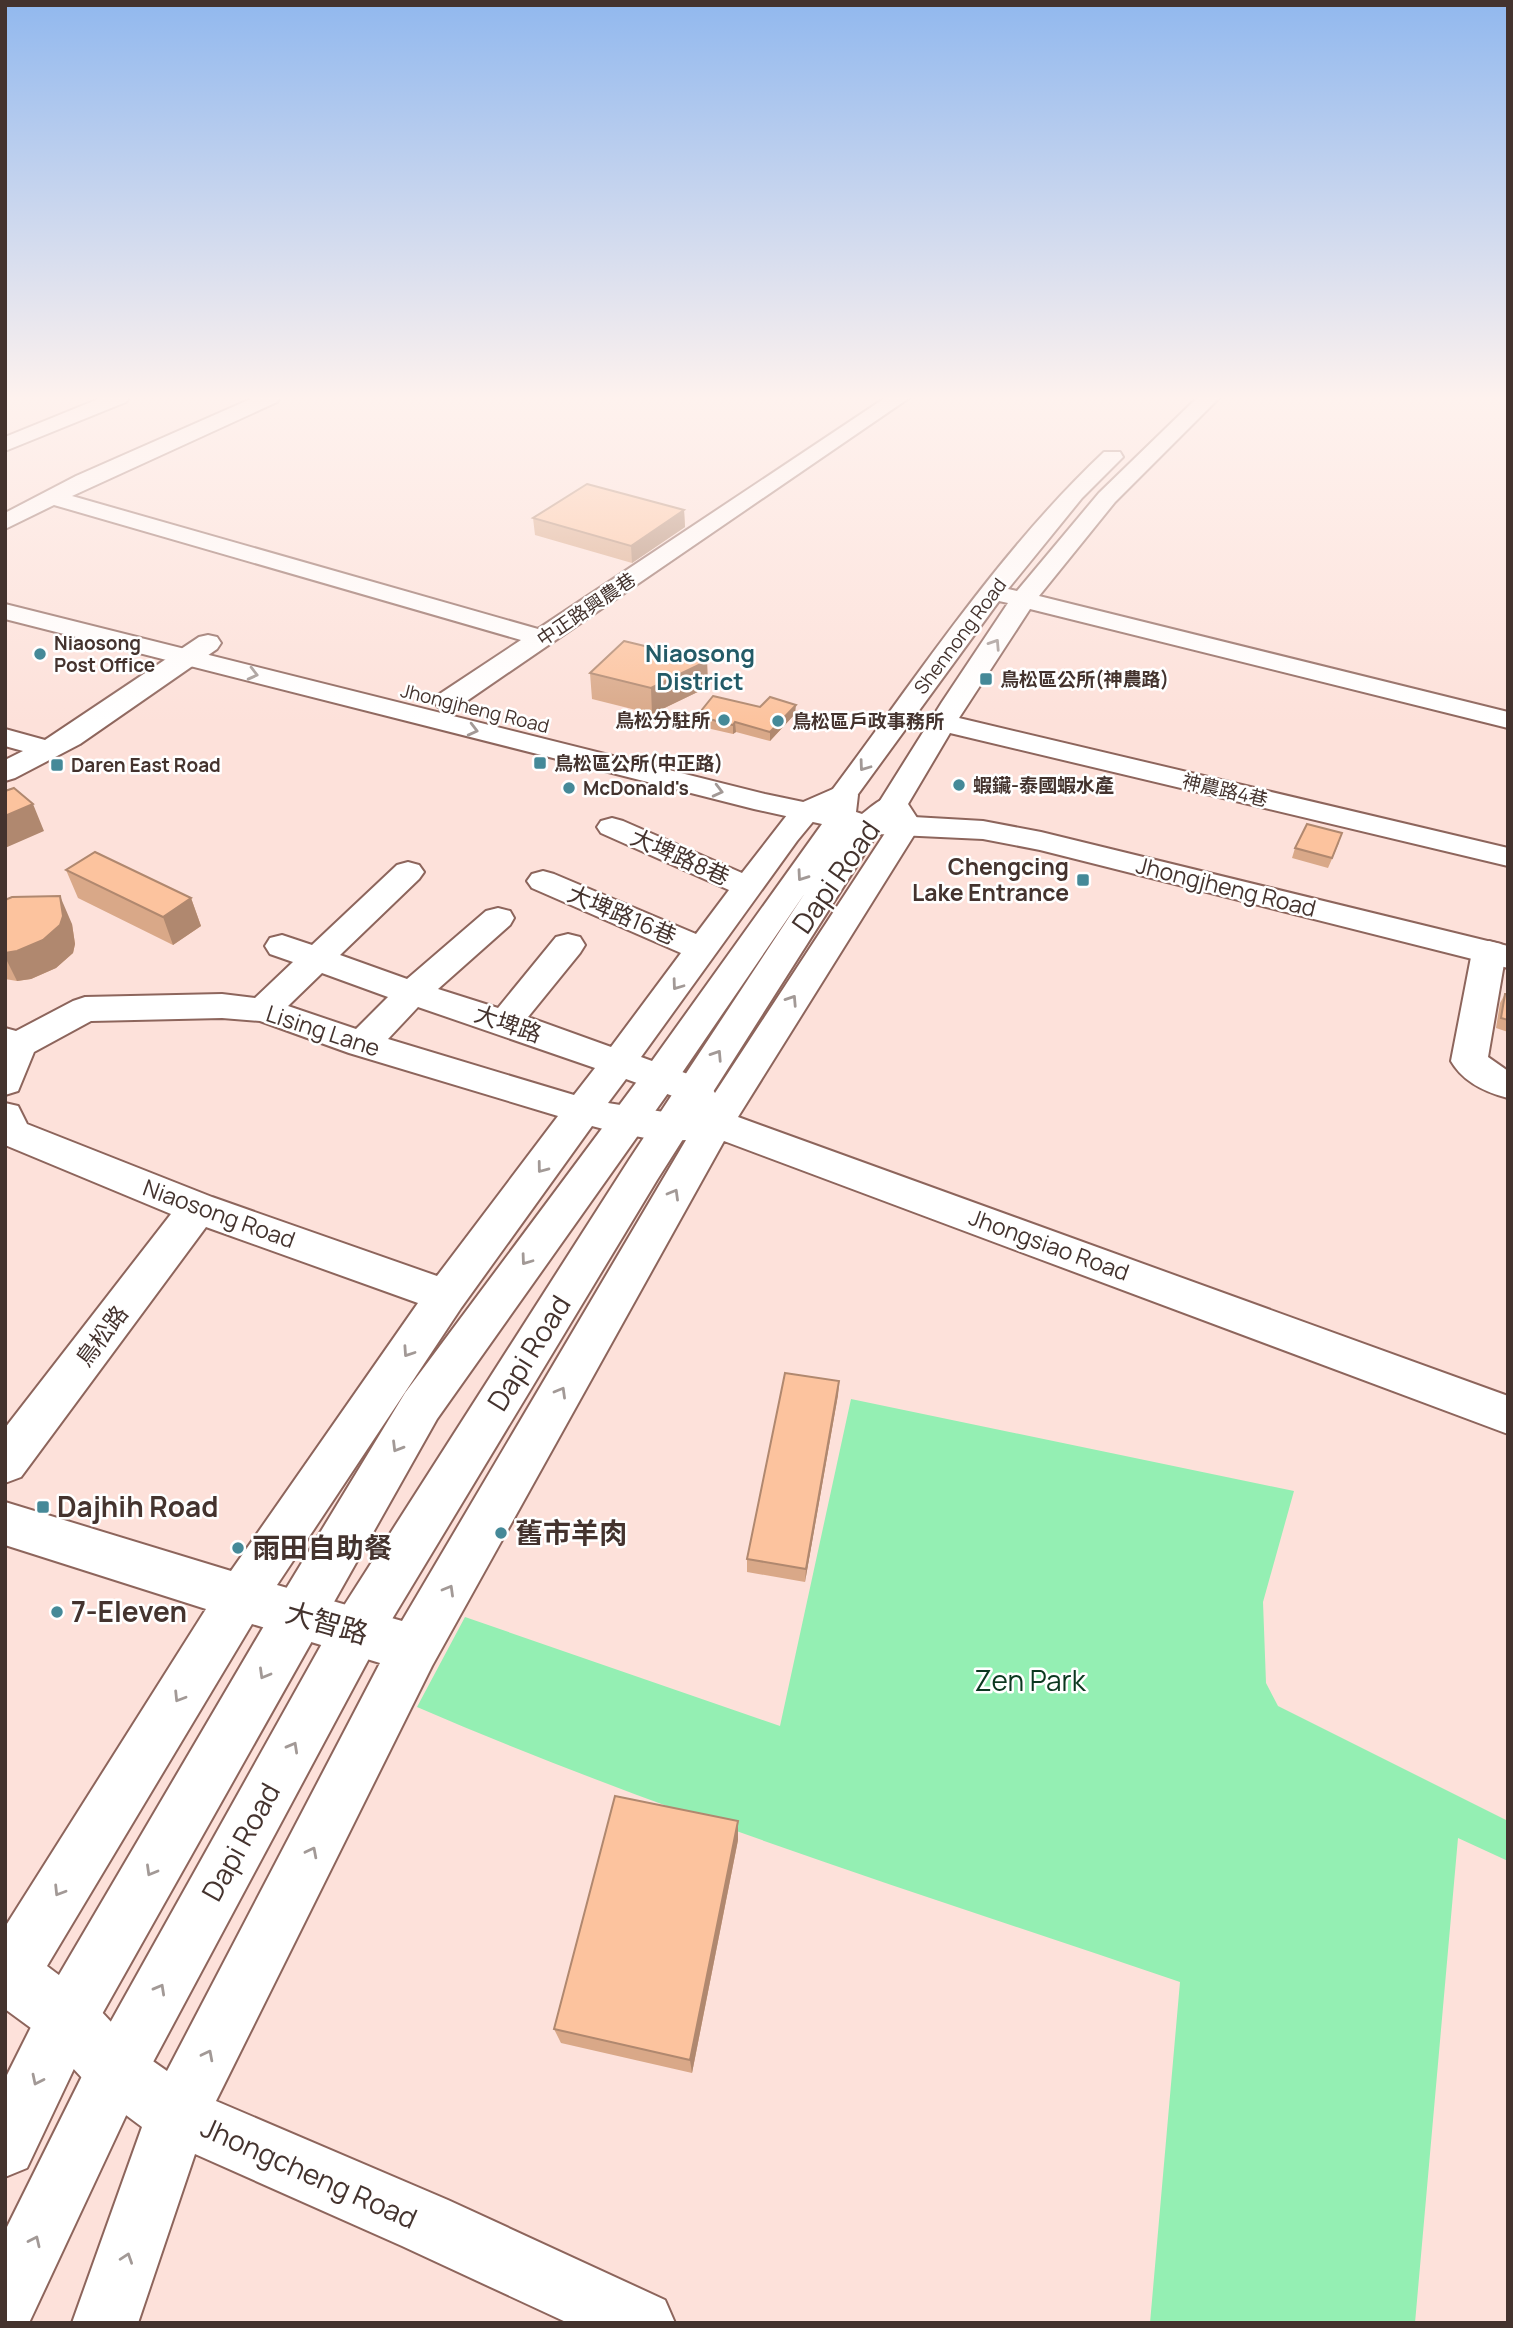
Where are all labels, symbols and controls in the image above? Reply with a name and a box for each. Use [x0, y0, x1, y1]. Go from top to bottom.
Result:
street label: 中正路興農巷 [531, 566, 641, 652]
street label: Shennong Road [908, 573, 1012, 699]
place label: Niaosong Post Office [54, 630, 155, 678]
district label: Niaosong District [645, 636, 755, 697]
one-way arrow [987, 638, 1000, 651]
marker: Niaosong Post Office [32, 646, 48, 662]
one-way arrow [247, 666, 259, 680]
place label: 鳥松區公所(神農路) [1000, 666, 1169, 692]
marker: 鳥松區公所(神農路) [978, 671, 994, 687]
street label: Jhongjheng Road [398, 677, 552, 739]
place label: 鳥松分駐所 [615, 707, 710, 733]
place label: 鳥松區戶政事務所 [792, 708, 944, 734]
marker: 鳥松分駐所 [716, 712, 732, 728]
marker: 鳥松區戶政事務所 [770, 713, 786, 729]
one-way arrow [467, 722, 479, 736]
place label: 鳥松區公所(中正路) [554, 750, 723, 776]
place label: Daren East Road [71, 752, 221, 778]
marker: 鳥松區公所(中正路) [532, 755, 548, 771]
marker: Daren East Road [49, 757, 65, 773]
one-way arrow [860, 758, 872, 771]
street label: 神農路4巷 [1180, 768, 1270, 812]
place label: 蝦鑶-泰國蝦水產 [973, 772, 1114, 798]
place label: McDonald's [583, 775, 689, 801]
marker: 蝦鑶-泰國蝦水產 [951, 777, 967, 793]
marker: McDonald's [561, 780, 577, 796]
one-way arrow [712, 783, 724, 797]
street label: Dapi Road [782, 813, 888, 940]
street label: 大埤路8巷 [626, 820, 735, 892]
street label: Jhongjheng Road [1133, 848, 1319, 924]
place label: Chengcing Lake Entrance [912, 850, 1069, 908]
one-way arrow [798, 868, 810, 881]
marker: Chengcing Lake Entrance [1075, 872, 1091, 888]
street label: 大埤路16巷 [563, 877, 682, 951]
one-way arrow [672, 977, 685, 989]
one-way arrow [784, 995, 797, 1008]
street label: Lising Lane [262, 997, 384, 1063]
street label: 大埤路 [470, 997, 546, 1049]
one-way arrow [709, 1049, 722, 1062]
one-way arrow [537, 1160, 550, 1172]
street label: Niaosong Road [139, 1171, 300, 1255]
one-way arrow [666, 1189, 679, 1202]
street label: Jhongsiao Road [965, 1200, 1134, 1288]
one-way arrow [522, 1252, 535, 1265]
street label: Dapi Road [478, 1288, 579, 1417]
street label: 鳥松路 [68, 1298, 135, 1373]
one-way arrow [403, 1344, 416, 1357]
one-way arrow [553, 1387, 566, 1399]
one-way arrow [392, 1440, 405, 1453]
place label: Dajhih Road [57, 1487, 219, 1525]
marker: Dajhih Road [35, 1499, 51, 1515]
place label: 舊市羊肉 [515, 1513, 627, 1551]
marker: 舊市羊肉 [493, 1525, 509, 1541]
place label: 雨田自助餐 [252, 1528, 392, 1566]
marker: 雨田自助餐 [230, 1540, 246, 1556]
one-way arrow [440, 1584, 453, 1597]
place label: 7-Eleven [71, 1592, 187, 1630]
street label: 大智路 [282, 1592, 373, 1652]
marker: 7-Eleven [49, 1604, 65, 1620]
park label: Zen Park [974, 1661, 1087, 1699]
one-way arrow [259, 1666, 272, 1679]
one-way arrow [174, 1690, 187, 1703]
one-way arrow [285, 1742, 298, 1754]
street label: Dapi Road [192, 1776, 288, 1907]
one-way arrow [303, 1847, 317, 1859]
one-way arrow [146, 1864, 159, 1877]
one-way arrow [55, 1883, 68, 1896]
one-way arrow [152, 1984, 165, 1996]
one-way arrow [200, 2049, 214, 2062]
one-way arrow [32, 2073, 46, 2085]
street label: Jhongcheng Road [195, 2107, 423, 2237]
one-way arrow [26, 2236, 40, 2248]
one-way arrow [119, 2253, 133, 2265]

